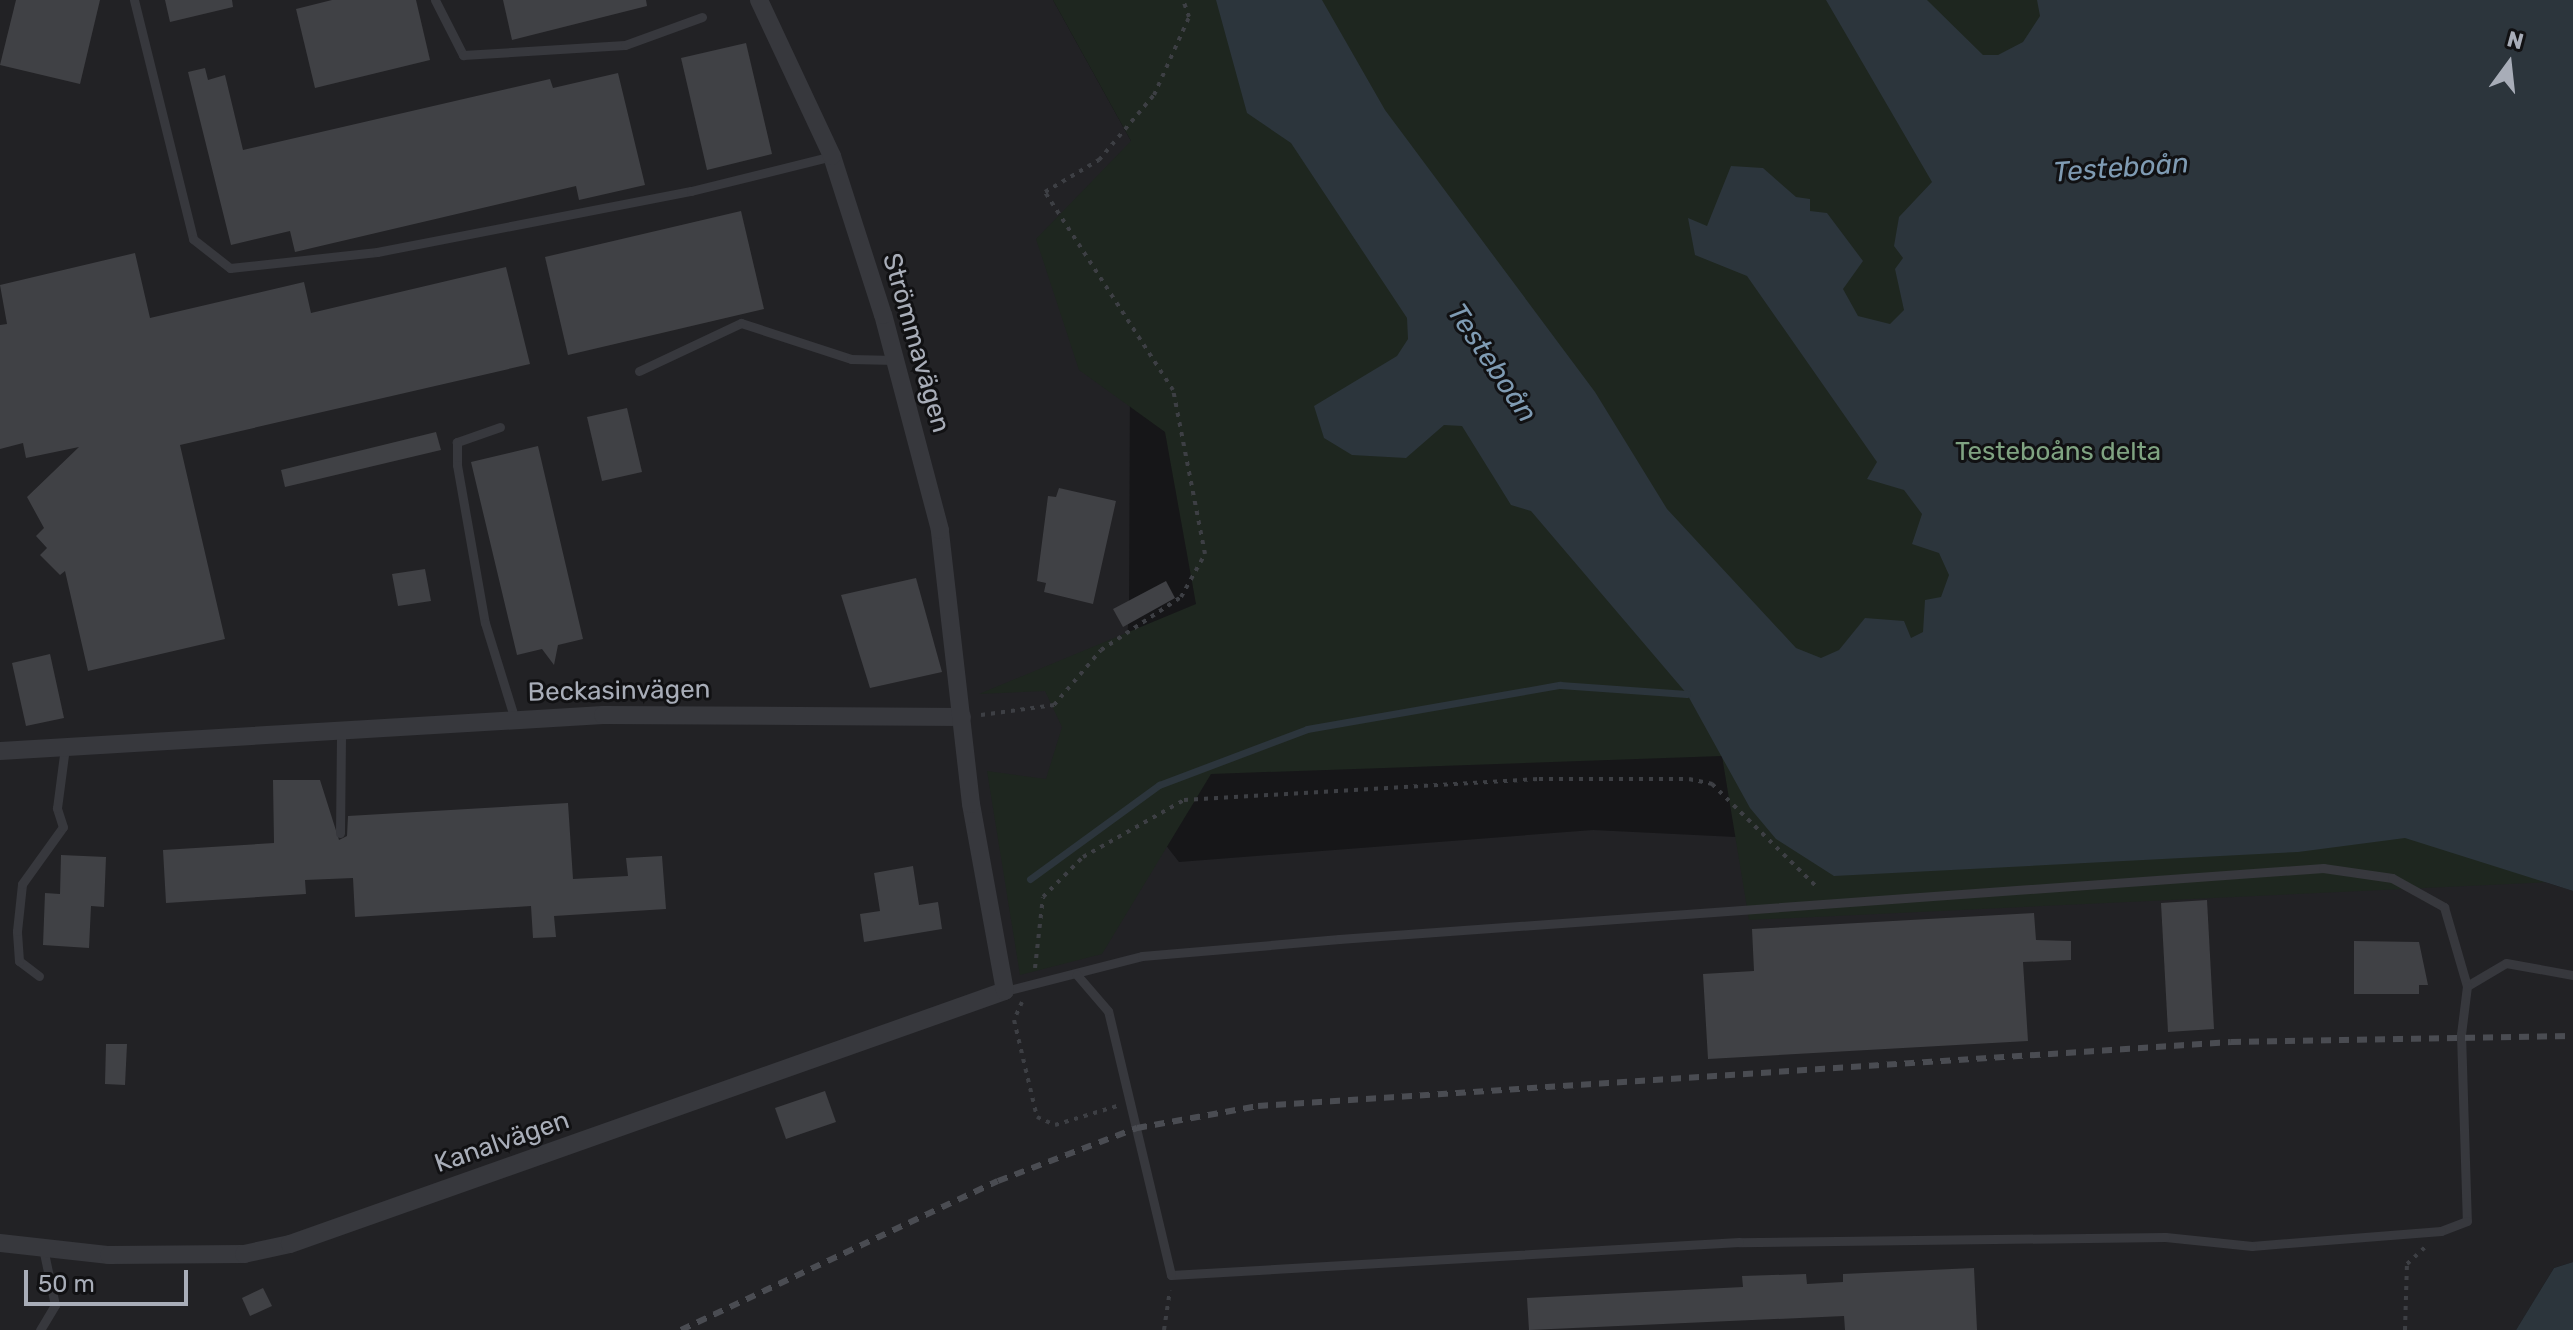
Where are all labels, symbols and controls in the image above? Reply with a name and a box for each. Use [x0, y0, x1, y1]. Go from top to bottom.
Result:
north arrow [2469, 24, 2549, 104]
text: N [2504, 25, 2526, 55]
water label: Testeboån [2052, 146, 2190, 190]
street label: Strömmavägen [875, 250, 957, 436]
water label: Testeboån [1440, 297, 1544, 429]
park label: Testeboåns delta [1955, 436, 2161, 468]
street label: Beckasinvägen [527, 674, 711, 708]
street label: Kanalvägen [431, 1104, 573, 1180]
scale bar [28, 1254, 192, 1304]
text: 50 m [38, 1270, 95, 1298]

